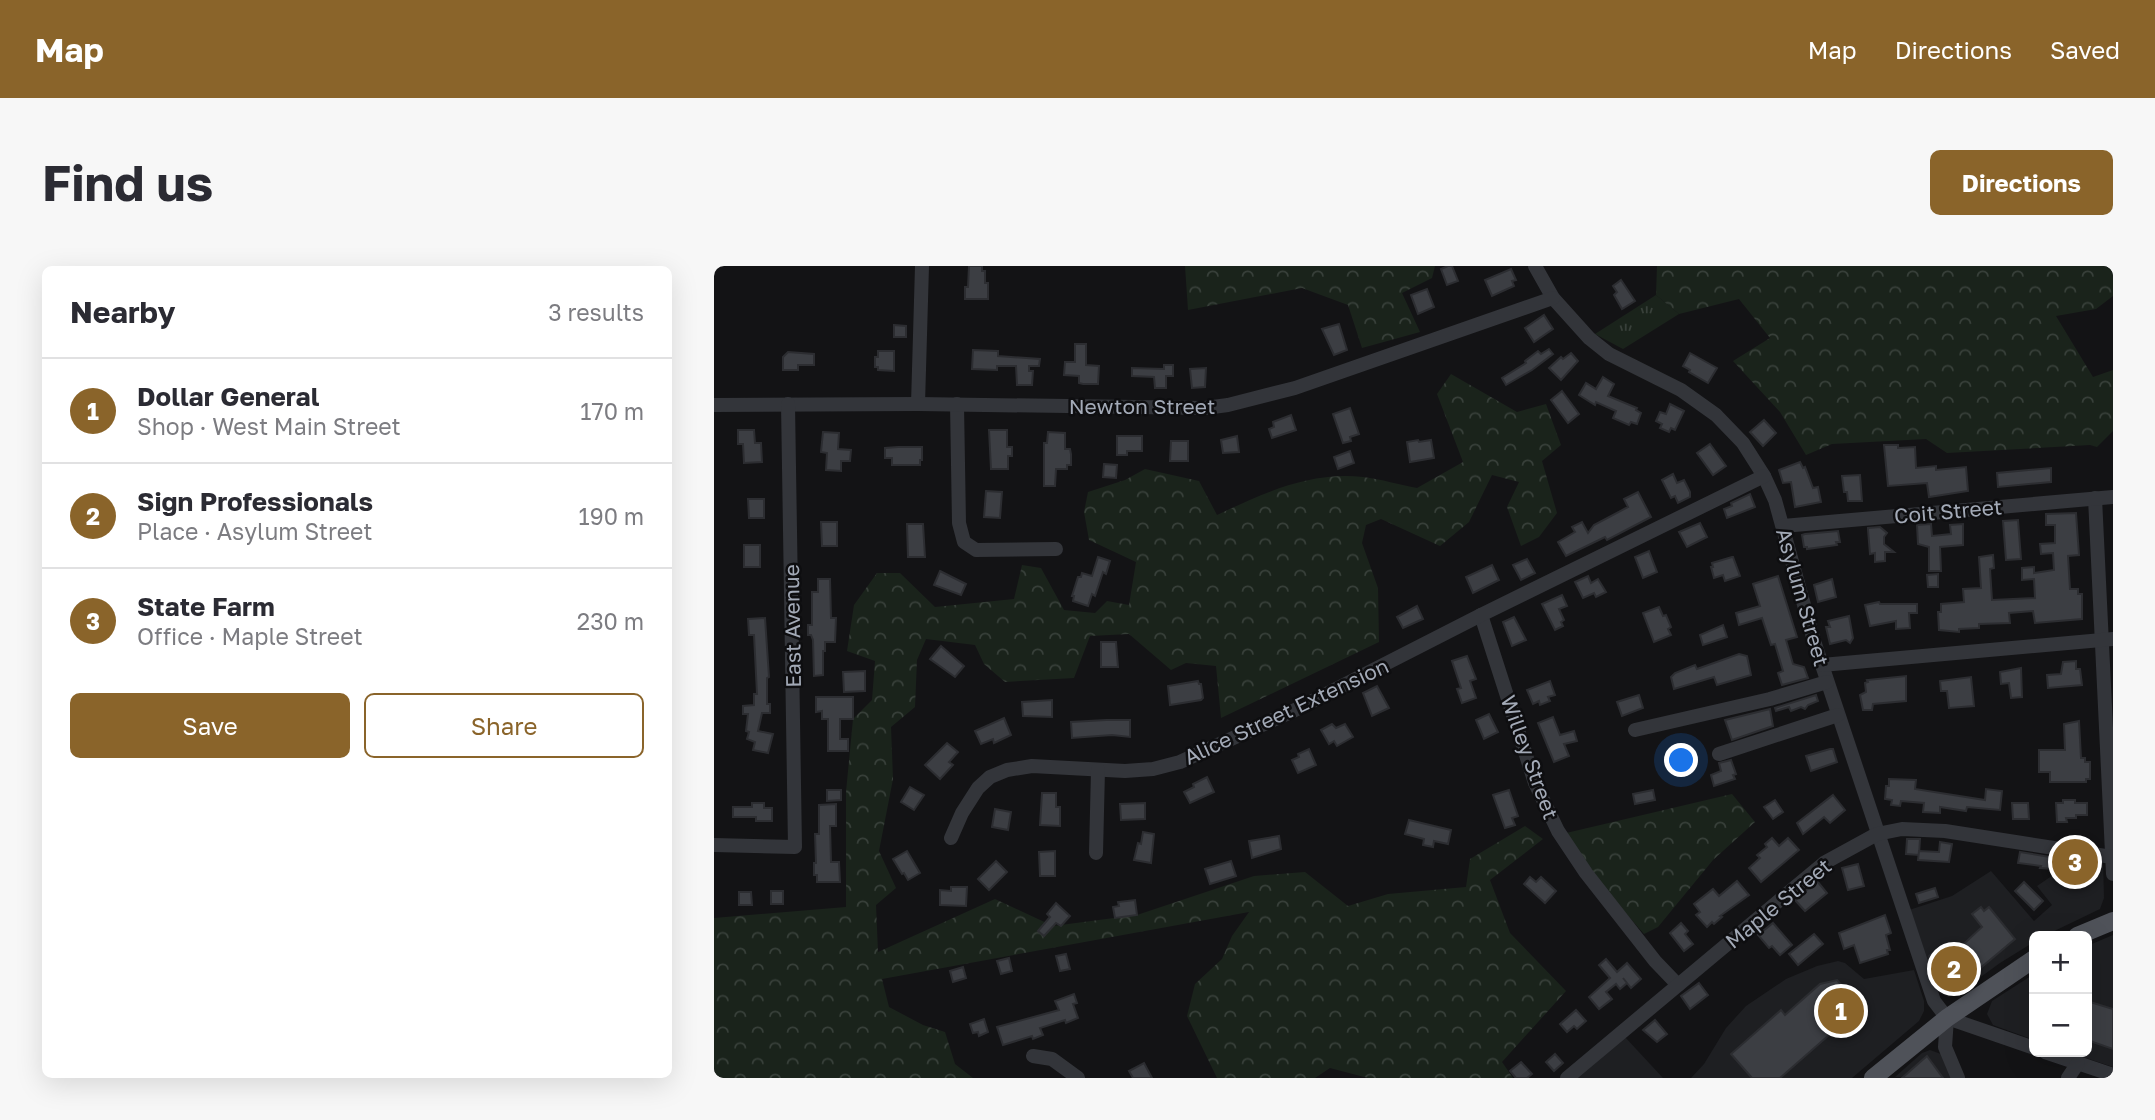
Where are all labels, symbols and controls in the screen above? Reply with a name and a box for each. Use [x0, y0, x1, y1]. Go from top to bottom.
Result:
text: Map [35, 30, 104, 69]
text: Map [1808, 35, 1857, 64]
text: Directions [1895, 35, 2012, 64]
text: Saved [2050, 35, 2120, 64]
button: Directions [1930, 150, 2113, 215]
text: Find us [42, 153, 213, 212]
text: Nearby [70, 294, 175, 330]
text: 3 results [548, 298, 644, 326]
text: Dollar General [137, 381, 319, 412]
street label: Newton Street [1069, 393, 1215, 419]
text: 1 [87, 397, 99, 425]
text: 170 m [580, 397, 644, 425]
text: Shop · West Main Street [137, 412, 401, 440]
text: Sign Professionals [137, 486, 373, 517]
street label: Coit Street [1893, 493, 2003, 529]
text: 2 [86, 502, 100, 530]
text: 190 m [579, 502, 644, 530]
text: Place · Asylum Street [137, 517, 373, 545]
street label: Asylum Street [1771, 525, 1835, 669]
street label: East Avenue [778, 564, 806, 688]
text: State Farm [137, 591, 275, 622]
text: 3 [86, 607, 100, 635]
text: 230 m [577, 607, 644, 635]
text: Office · Maple Street [137, 622, 363, 650]
street label: Alice Street Extension [1180, 652, 1392, 770]
street label: Willey Street [1496, 691, 1564, 823]
button: Save [70, 693, 350, 758]
button: Share [364, 693, 644, 758]
your location [1664, 743, 1698, 777]
pin: 3 [2052, 836, 2098, 888]
street label: Maple Street [1720, 852, 1836, 954]
map controls [2029, 931, 2092, 1057]
button: + [2029, 931, 2092, 994]
pin: 2 [1931, 943, 1977, 995]
pin: 1 [1818, 985, 1864, 1037]
button: − [2029, 994, 2092, 1057]

